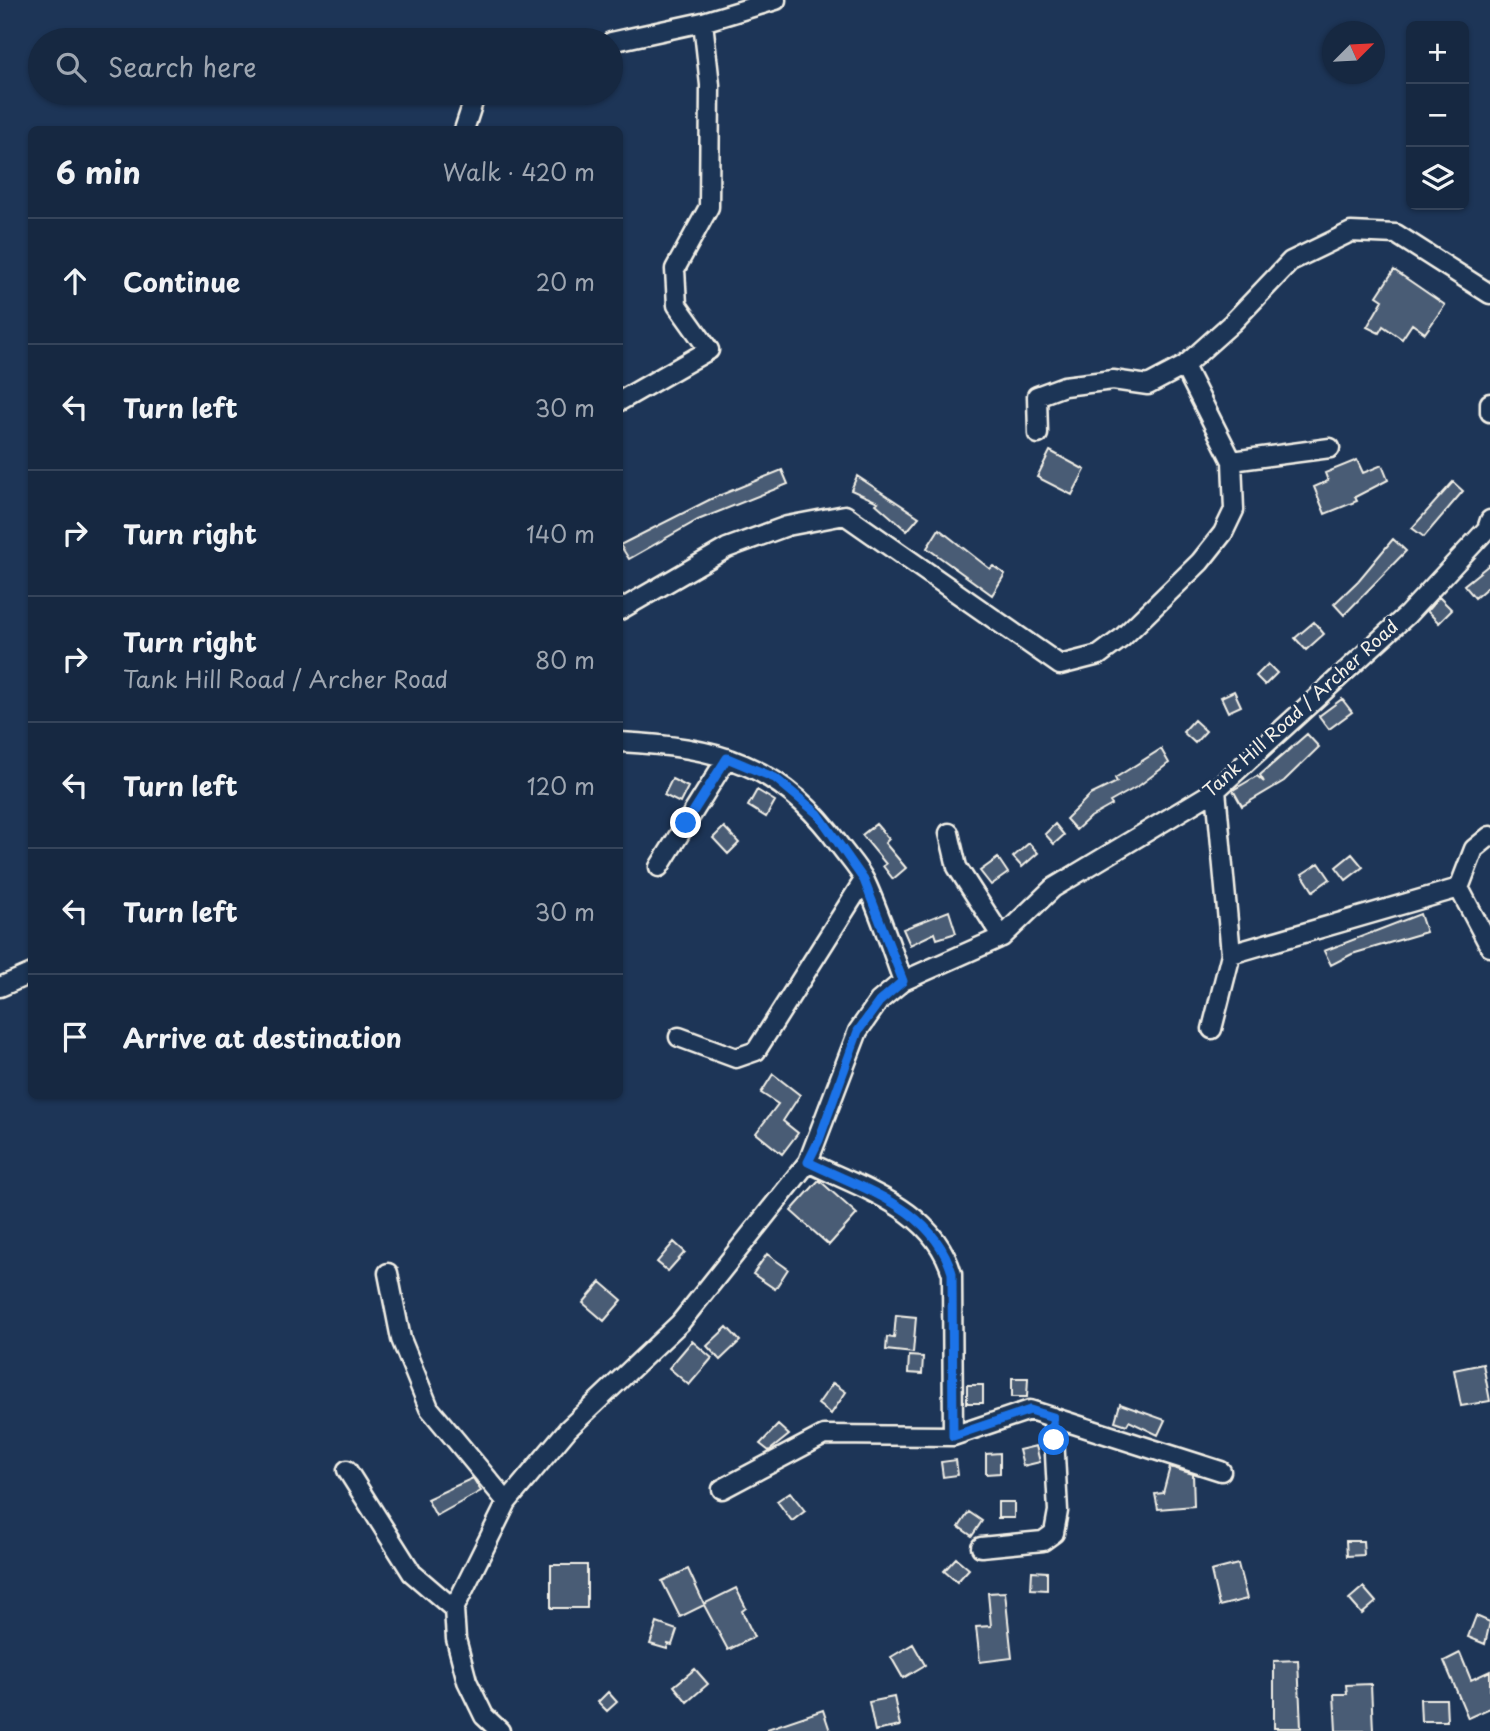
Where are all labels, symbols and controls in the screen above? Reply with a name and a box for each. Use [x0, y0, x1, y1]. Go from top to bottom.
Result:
north arrow [1322, 21, 1385, 84]
map controls [1406, 21, 1469, 210]
button: + [1406, 21, 1469, 84]
search box [28, 28, 623, 105]
text: Search here [108, 47, 257, 86]
icon: search [52, 48, 90, 86]
button: − [1406, 84, 1469, 147]
button: layers [1406, 147, 1469, 210]
text: 6 min [56, 149, 141, 194]
text: Walk · 420 m [443, 154, 595, 189]
icon: ahead [56, 262, 94, 300]
text: Continue [123, 262, 240, 301]
text: 20 m [536, 264, 595, 299]
icon: left [56, 388, 94, 426]
text: Turn left [123, 388, 238, 427]
text: 30 m [534, 390, 595, 425]
icon: right [56, 514, 94, 552]
text: Turn right [123, 514, 257, 553]
text: 140 m [526, 516, 595, 551]
street label: Tank Hill Road / Archer Road [1196, 613, 1404, 803]
text: Turn right [123, 622, 257, 661]
icon: right [56, 640, 94, 678]
text: 80 m [535, 642, 595, 677]
text: Tank Hill Road / Archer Road [123, 661, 448, 696]
icon: left [56, 766, 94, 804]
text: Turn left [123, 766, 238, 805]
text: 120 m [527, 768, 595, 803]
route end [670, 807, 701, 838]
icon: left [56, 892, 94, 930]
text: Turn left [123, 892, 238, 931]
text: 30 m [534, 894, 595, 929]
icon: arrive [56, 1018, 94, 1056]
text: Arrive at destination [123, 1018, 402, 1057]
route start [1038, 1424, 1069, 1455]

